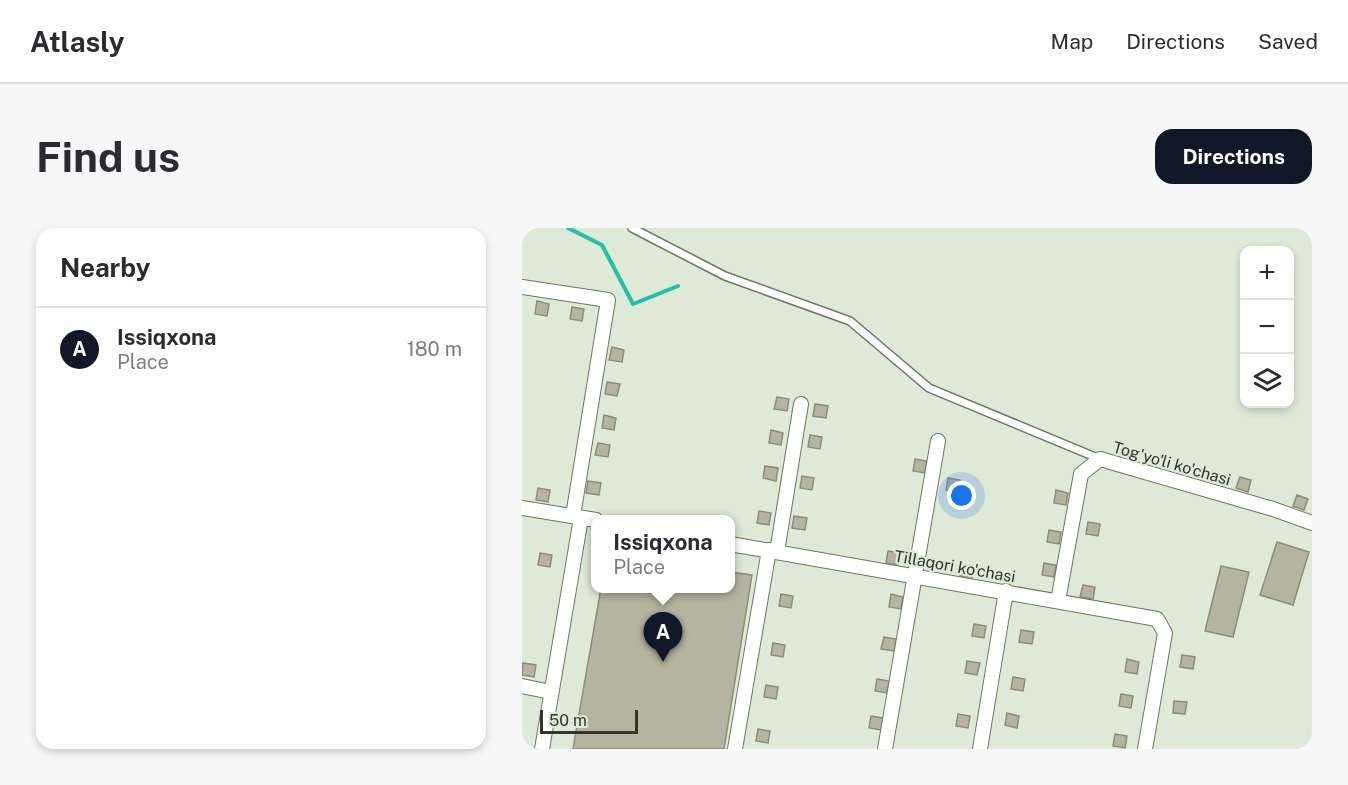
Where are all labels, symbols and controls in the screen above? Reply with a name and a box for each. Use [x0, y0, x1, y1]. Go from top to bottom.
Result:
text: Atlasly [30, 25, 124, 58]
text: Map [1051, 29, 1093, 54]
text: Directions [1126, 29, 1225, 54]
text: Saved [1258, 29, 1318, 54]
button: Directions [1155, 129, 1312, 184]
text: Find us [36, 132, 180, 181]
map controls [1240, 246, 1294, 408]
button: + [1240, 246, 1294, 300]
text: Nearby [60, 252, 150, 283]
button: − [1240, 300, 1294, 354]
text: Issiqxona [117, 324, 217, 350]
text: A [72, 337, 87, 361]
text: 180 m [407, 337, 462, 361]
text: Place [117, 350, 169, 374]
button: layers [1240, 354, 1294, 408]
street label: Tog'yo'li ko'chasi [1111, 438, 1233, 489]
your location [947, 481, 976, 510]
popup [591, 515, 735, 593]
text: Issiqxona [613, 529, 713, 555]
street label: Tillaqori ko'chasi [893, 546, 1017, 586]
text: Place [613, 555, 665, 579]
pin: A [644, 612, 682, 662]
scale bar [540, 707, 638, 735]
text: 50 m [549, 711, 587, 730]

